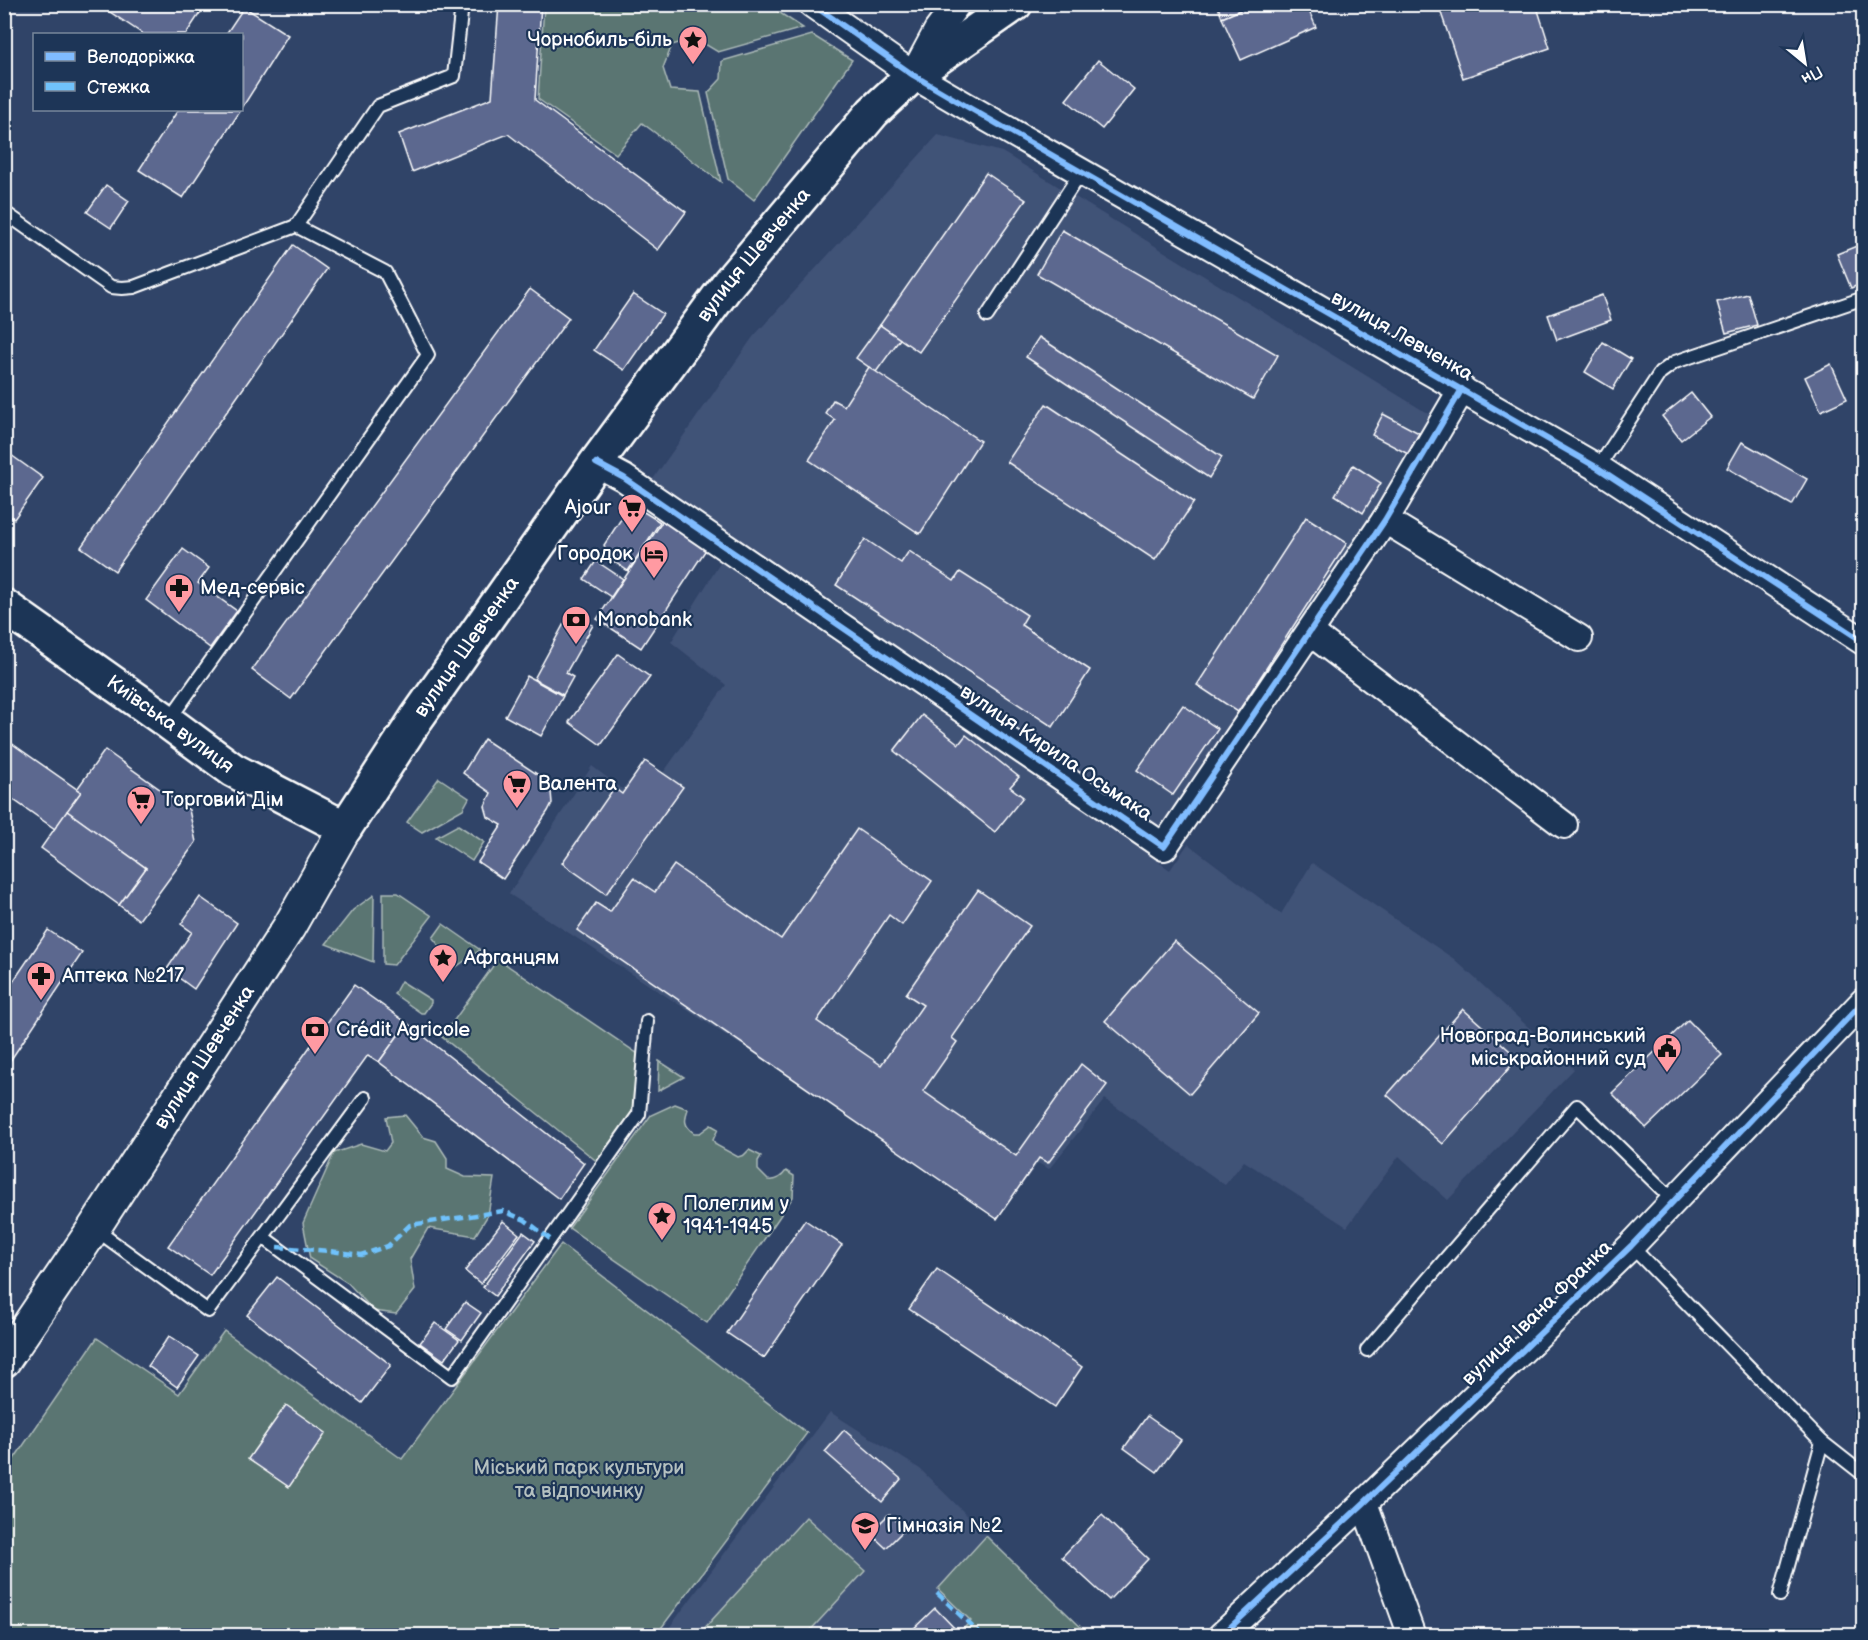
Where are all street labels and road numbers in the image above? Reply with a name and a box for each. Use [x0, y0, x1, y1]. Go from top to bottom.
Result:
street label: вулиця Шевченка [692, 183, 816, 327]
street label: вулиця Левченка [1327, 286, 1477, 386]
street label: вулиця Шевченка [409, 572, 524, 722]
street label: Київська вулиця [102, 670, 239, 779]
street label: вулиця Кирила Осьмака [955, 680, 1157, 826]
street label: вулиця Шевченка [149, 981, 260, 1134]
street label: вулиця Івана Франка [1457, 1235, 1617, 1391]

